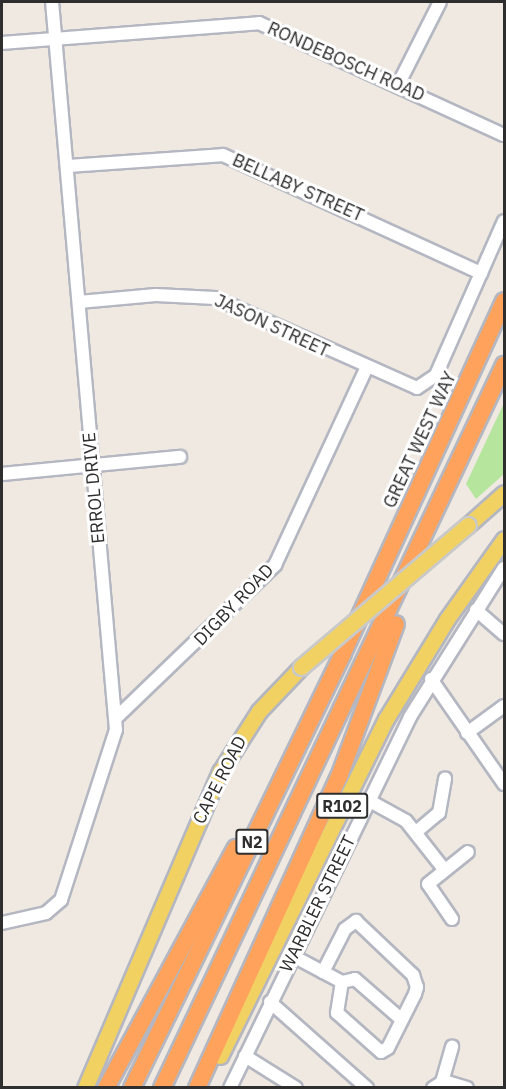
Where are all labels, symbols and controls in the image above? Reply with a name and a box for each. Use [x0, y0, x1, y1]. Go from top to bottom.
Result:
street label: RONDEBOSCH ROAD [264, 18, 428, 106]
street label: BELLABY STREET [229, 149, 367, 227]
street label: JASON STREET [211, 290, 333, 362]
street label: GREAT WEST WAY [379, 368, 461, 512]
street label: ERROL DRIVE [78, 431, 110, 545]
street label: DIGBY ROAD [190, 560, 278, 650]
street label: CAPE ROAD [189, 732, 251, 828]
road number: R102 [315, 793, 369, 819]
road number: N2 [234, 829, 270, 855]
street label: WARBLER STREET [276, 832, 360, 976]

